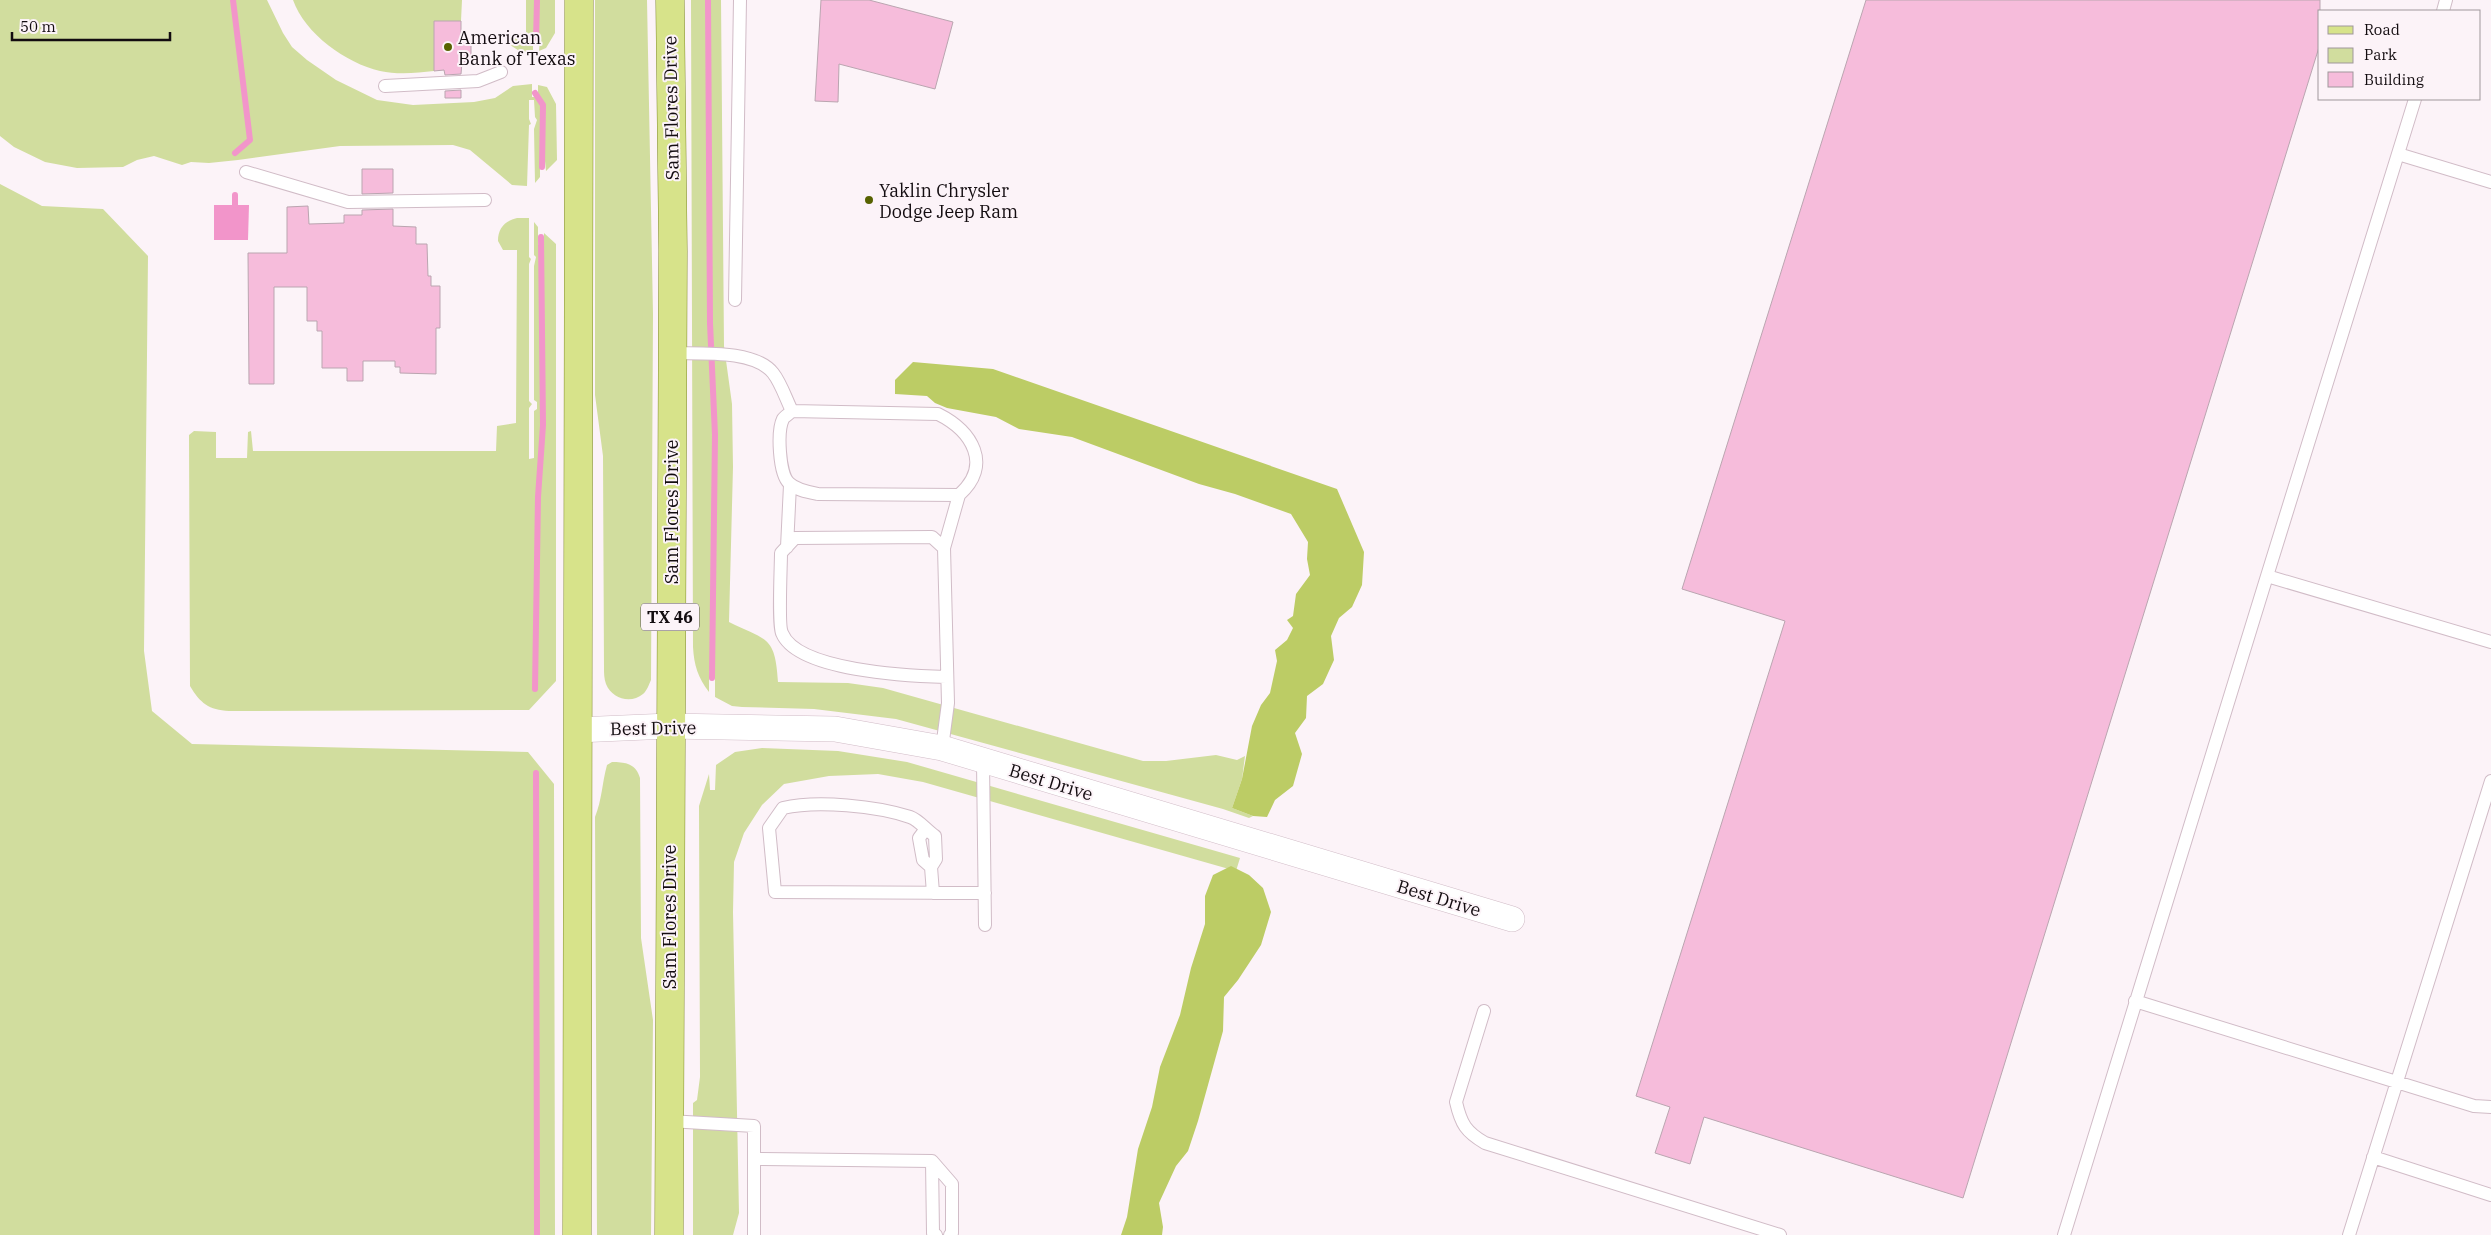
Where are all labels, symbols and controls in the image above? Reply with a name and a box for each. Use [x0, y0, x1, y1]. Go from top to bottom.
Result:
scale bar [12, 10, 170, 42]
legend [2318, 10, 2481, 100]
text: 50 m [20, 17, 56, 36]
text: Road [2364, 20, 2400, 39]
place label: American Bank of Texas [458, 26, 576, 70]
street label: Sam Flores Drive [658, 36, 684, 180]
marker: American Bank of Texas [442, 41, 454, 53]
text: Park [2364, 45, 2397, 64]
text: Building [2364, 70, 2424, 89]
place label: Yaklin Chrysler Dodge Jeep Ram [879, 179, 1018, 223]
marker: Yaklin Chrysler Dodge Jeep Ram [863, 194, 875, 206]
street label: Sam Flores Drive [660, 440, 683, 584]
road number: TX 46 [641, 604, 699, 630]
street label: Best Drive [610, 716, 696, 740]
street label: Best Drive [1006, 758, 1096, 806]
street label: Sam Flores Drive [658, 845, 681, 989]
street label: Best Drive [1394, 874, 1484, 922]

